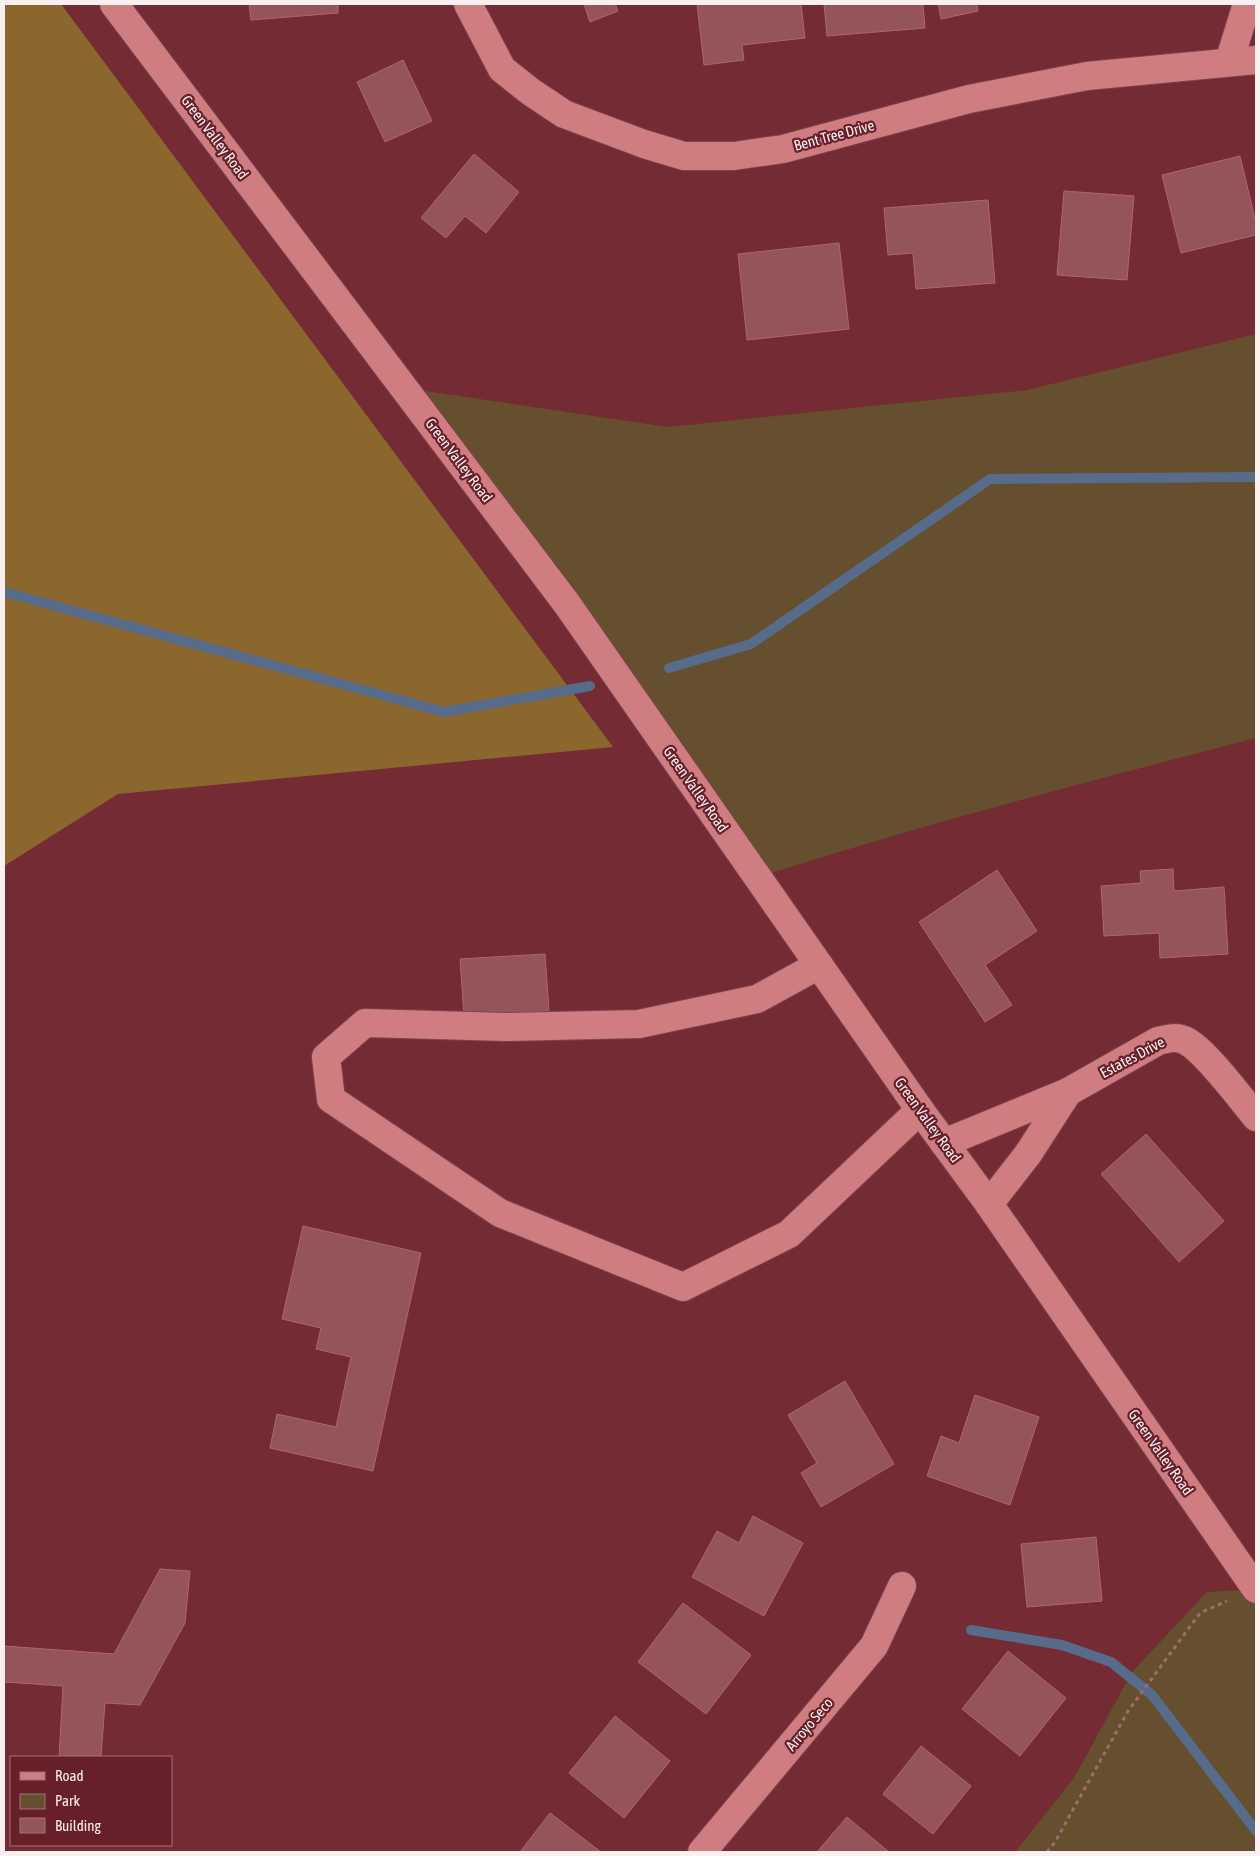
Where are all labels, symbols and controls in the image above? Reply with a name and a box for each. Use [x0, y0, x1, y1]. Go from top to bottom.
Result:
street label: Green Valley Road [178, 92, 252, 182]
street label: Bent Tree Drive [792, 116, 876, 154]
street label: Green Valley Road [422, 415, 496, 505]
street label: Green Valley Road [660, 743, 732, 835]
street label: Estates Drive [1097, 1033, 1167, 1081]
street label: Green Valley Road [892, 1074, 964, 1166]
street label: Green Valley Road [1125, 1406, 1197, 1498]
street label: Arroyo Seco [782, 1694, 836, 1754]
legend [10, 1756, 172, 1846]
text: Road [55, 1767, 84, 1784]
text: Park [55, 1792, 80, 1809]
text: Building [55, 1817, 101, 1834]

